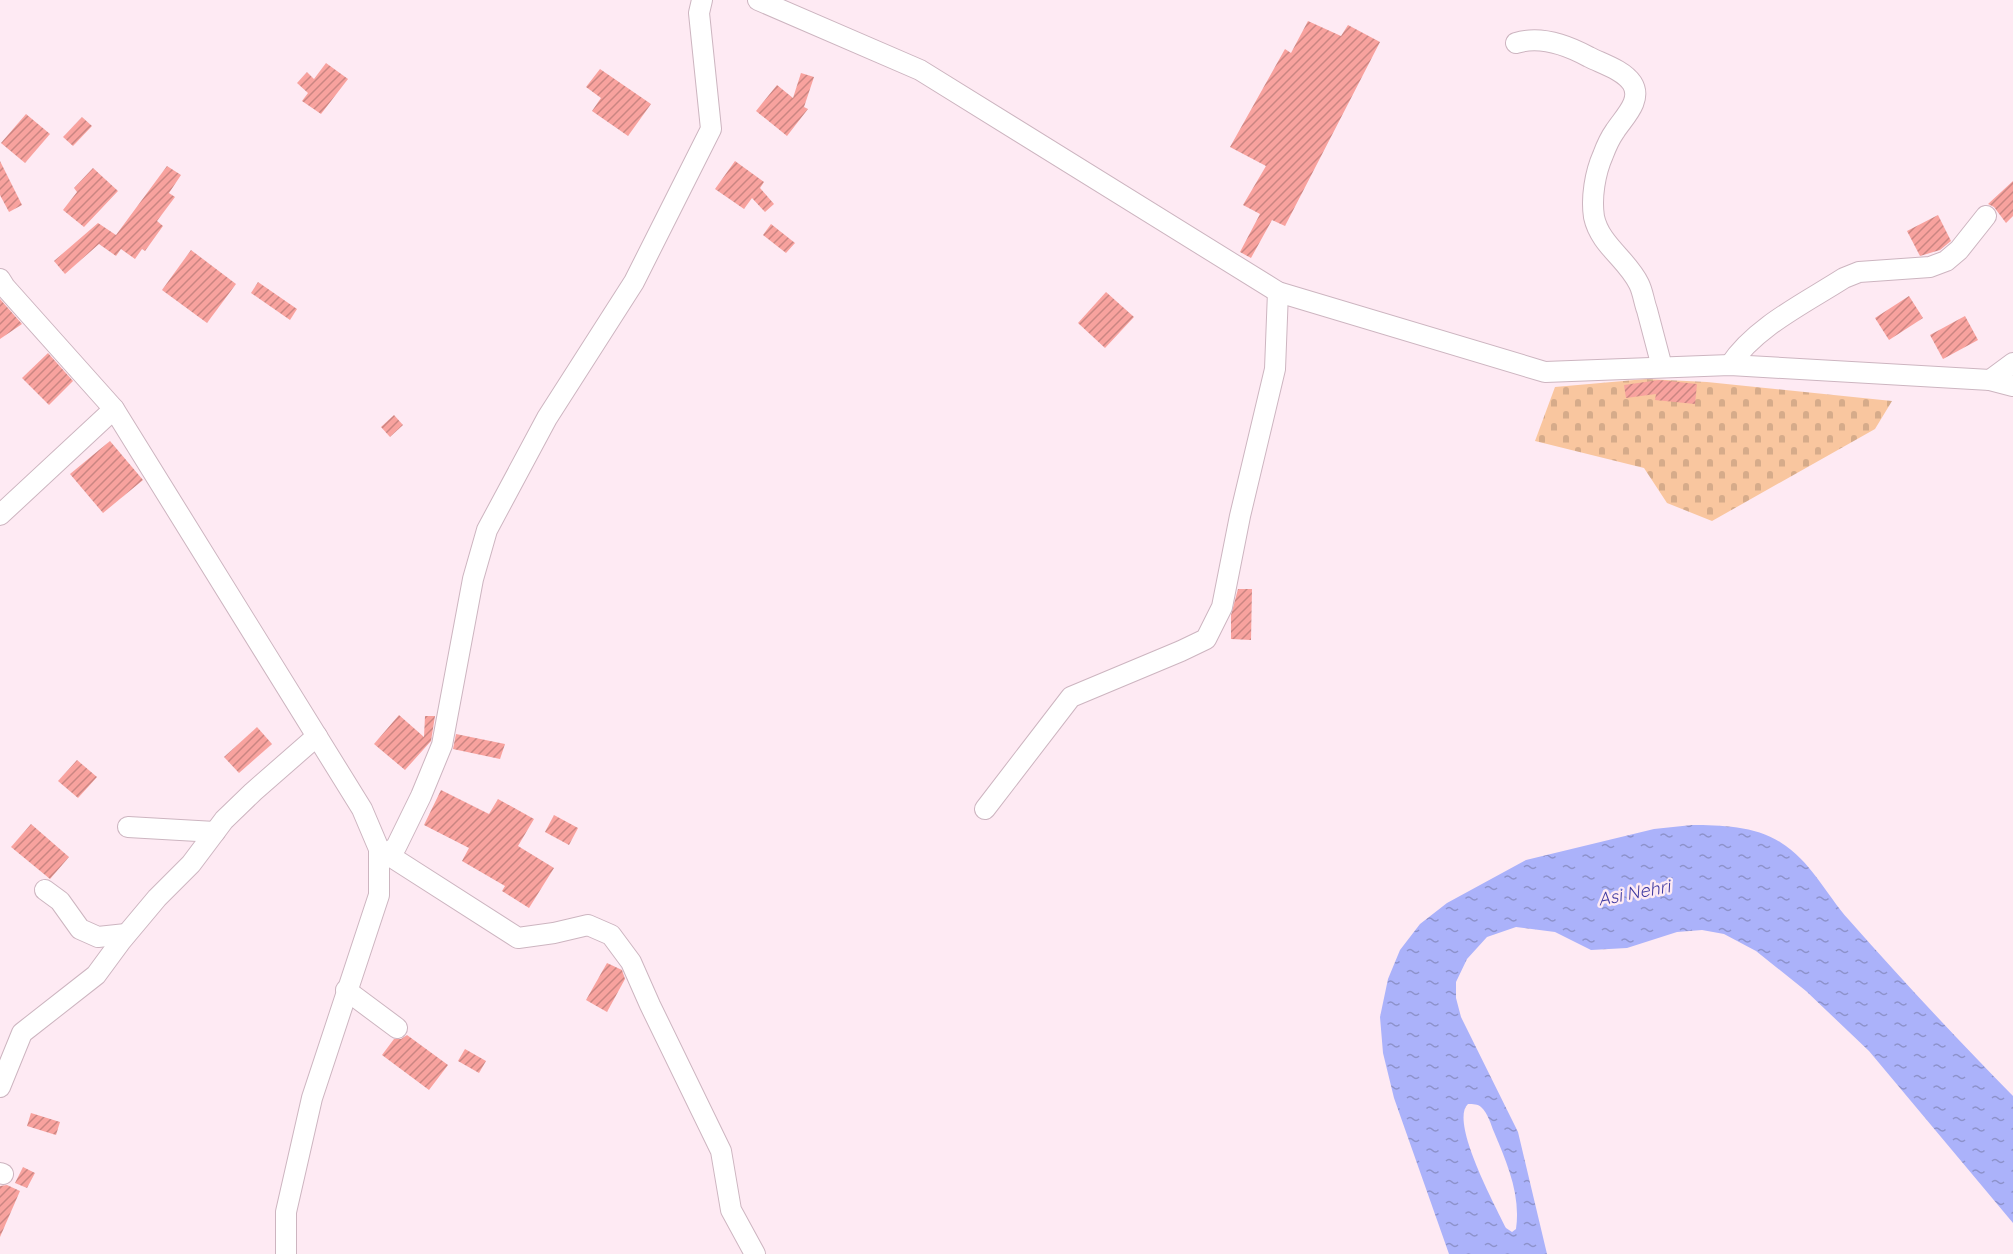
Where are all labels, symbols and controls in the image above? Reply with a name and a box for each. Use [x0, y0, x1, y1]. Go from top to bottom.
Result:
water label: Asi Nehri [1596, 874, 1674, 911]

